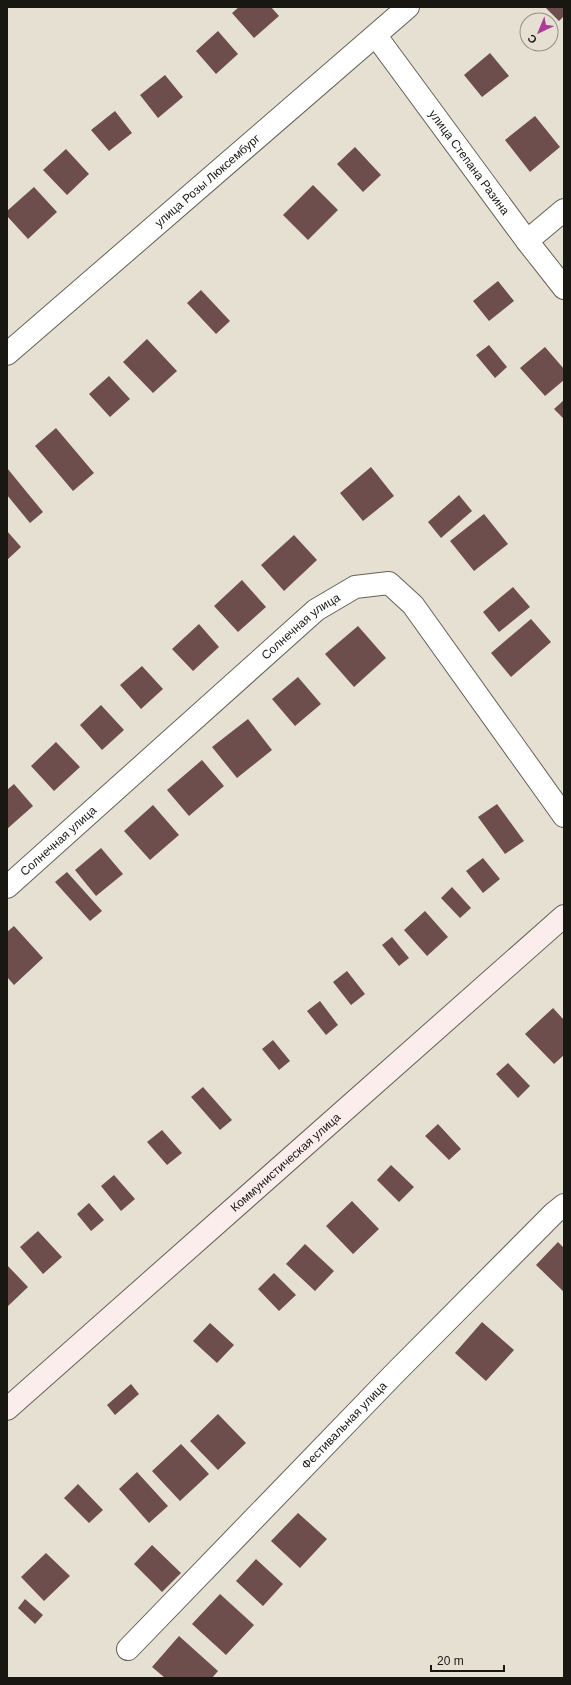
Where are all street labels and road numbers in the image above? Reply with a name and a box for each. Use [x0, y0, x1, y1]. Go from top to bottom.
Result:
street label: улица Степана Разина [426, 107, 512, 218]
street label: улица Розы Люксембург [152, 131, 263, 230]
street label: Солнечная улица [259, 590, 343, 662]
street label: Солнечная улица [17, 803, 100, 879]
street label: Коммунистическая улица [228, 1110, 344, 1215]
street label: Фестивальная улица [299, 1379, 390, 1472]

